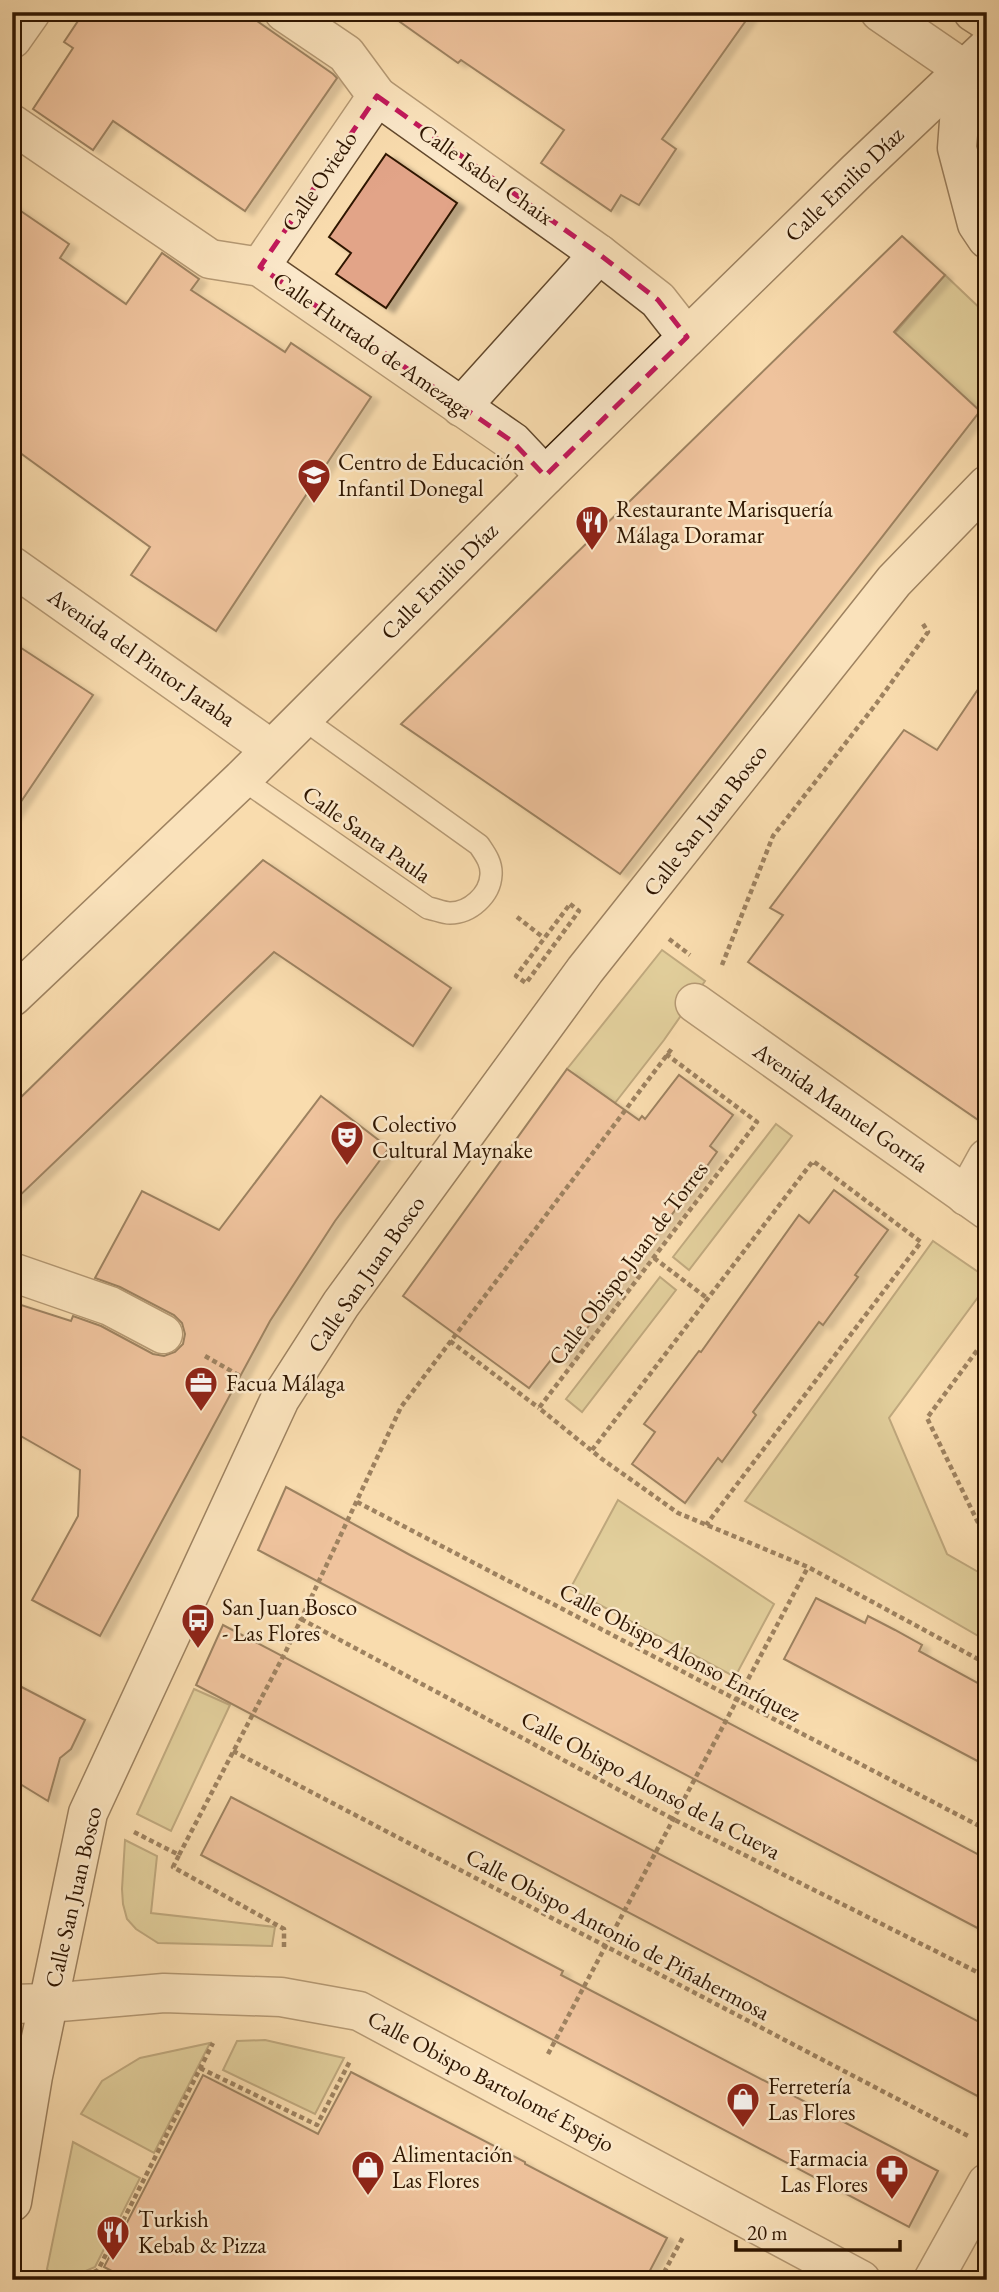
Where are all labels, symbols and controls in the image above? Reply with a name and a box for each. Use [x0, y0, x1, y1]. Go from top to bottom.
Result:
street label: Calle Isabel Chaix [413, 116, 560, 232]
street label: Calle Emilio Díaz [778, 119, 910, 248]
street label: Calle Oviedo [274, 125, 364, 237]
street label: Calle Hurtado de Amezaga [267, 265, 480, 426]
place label: Centro de Educación Infantil Donegal [338, 447, 524, 503]
school or university icon: Centro de Educación Infantil Donegal [295, 456, 333, 505]
place label: Restaurante Marisquería Málaga Doramar [616, 494, 834, 550]
restaurant icon: Restaurante Marisquería Málaga Doramar [573, 503, 611, 552]
street label: Calle Emilio Díaz [374, 516, 504, 646]
street label: Avenida del Pintor Jaraba [41, 580, 242, 734]
street label: Calle San Juan Bosco [636, 738, 774, 902]
street label: Calle Santa Paula [297, 778, 438, 890]
street label: Avenida Manuel Gorría [747, 1035, 935, 1179]
place label: Colectivo Cultural Maynake [372, 1109, 533, 1165]
theatre icon: Colectivo Cultural Maynake [328, 1118, 366, 1167]
street label: Calle Obispo Juan de Torres [541, 1155, 715, 1371]
street label: Calle San Juan Bosco [301, 1190, 431, 1358]
office icon: Facua Málaga [182, 1364, 220, 1413]
place label: Facua Málaga [226, 1368, 346, 1398]
street label: Calle Obispo Alonso Enríquez [554, 1576, 806, 1729]
place label: San Juan Bosco - Las Flores [222, 1592, 357, 1648]
bus stop icon: San Juan Bosco - Las Flores [179, 1601, 217, 1650]
street label: Calle Obispo Alonso de la Cueva [516, 1704, 787, 1867]
street label: Calle San Juan Bosco [38, 1803, 108, 1991]
street label: Calle Obispo Antonio de Piñahermosa [461, 1841, 776, 2027]
street label: Calle Obispo Bartolomé Espejo [362, 2003, 620, 2159]
place label: Ferretería Las Flores [768, 2071, 855, 2127]
shop icon: Ferretería Las Flores [724, 2080, 762, 2129]
place label: Alimentación Las Flores [391, 2139, 513, 2195]
place label: Farmacia Las Flores [781, 2143, 869, 2199]
shop icon: Alimentación Las Flores [349, 2148, 387, 2197]
pharmacy icon: Farmacia Las Flores [873, 2152, 911, 2201]
place label: Turkish Kebab & Pizza [138, 2204, 267, 2260]
scale bar [736, 2208, 901, 2252]
restaurant icon: Turkish Kebab & Pizza [94, 2213, 132, 2262]
text: 20 m [747, 2219, 788, 2246]

